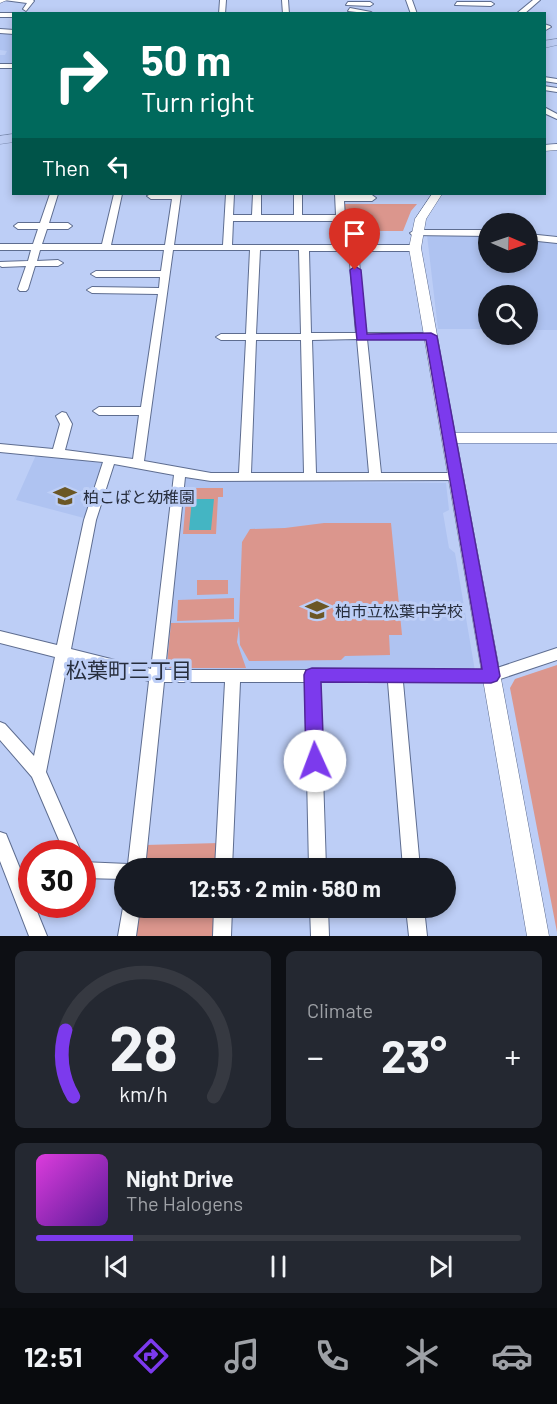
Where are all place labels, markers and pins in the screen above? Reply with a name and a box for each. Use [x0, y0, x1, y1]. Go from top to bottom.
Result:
pin [329, 208, 380, 270]
school or university icon: 柏こばと幼稚園 [52, 483, 78, 509]
place label: 柏こばと幼稚園 [83, 487, 195, 506]
school or university icon: 柏市立松葉中学校 [304, 597, 330, 623]
place label: 柏市立松葉中学校 [335, 601, 463, 620]

